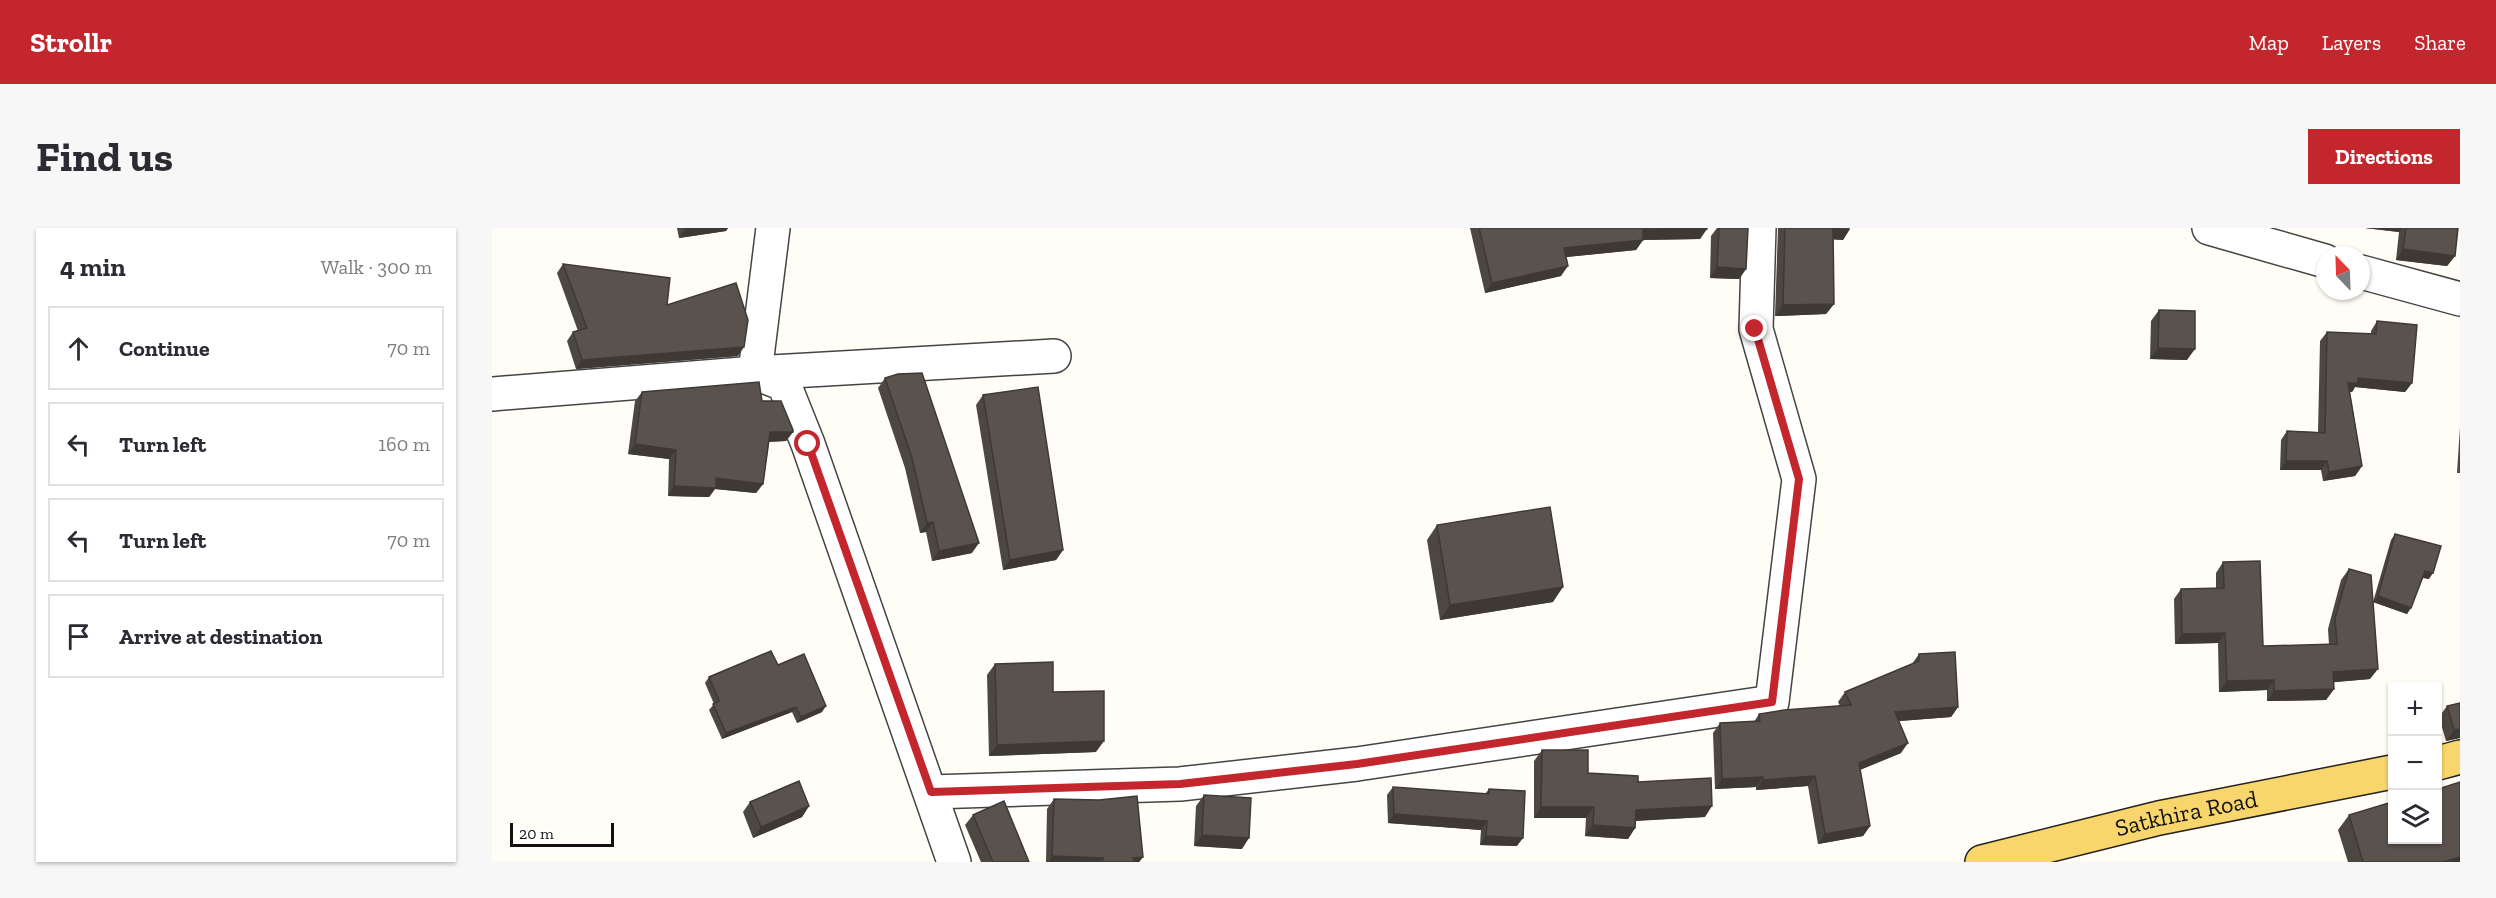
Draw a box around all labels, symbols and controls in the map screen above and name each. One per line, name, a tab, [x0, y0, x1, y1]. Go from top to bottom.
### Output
text: Strollr	[30, 26, 112, 59]
text: Map	[2249, 30, 2289, 55]
text: Layers	[2322, 30, 2381, 55]
text: Share	[2414, 30, 2466, 55]
button: Directions	[2308, 129, 2460, 184]
text: Find us	[36, 131, 173, 182]
north arrow	[2316, 246, 2370, 300]
text: 4 min	[60, 251, 126, 283]
text: Walk · 300 m	[321, 255, 432, 279]
route end	[1741, 315, 1767, 341]
icon: ahead	[62, 332, 95, 365]
text: Continue	[119, 335, 210, 362]
text: 70 m	[387, 336, 430, 360]
icon: left	[62, 428, 95, 461]
route start	[794, 430, 820, 456]
text: Turn left	[119, 431, 206, 458]
text: 160 m	[378, 432, 430, 456]
icon: left	[62, 524, 95, 557]
text: Turn left	[119, 527, 206, 554]
text: 70 m	[387, 528, 430, 552]
icon: arrive	[62, 620, 95, 653]
text: Arrive at destination	[119, 623, 322, 650]
map controls	[2388, 682, 2442, 844]
button: +	[2388, 682, 2442, 736]
button: −	[2388, 736, 2442, 790]
street label: Satkhira Road	[2112, 784, 2260, 842]
button: layers	[2388, 790, 2442, 844]
scale bar	[510, 820, 614, 848]
text: 20 m	[519, 824, 554, 843]

